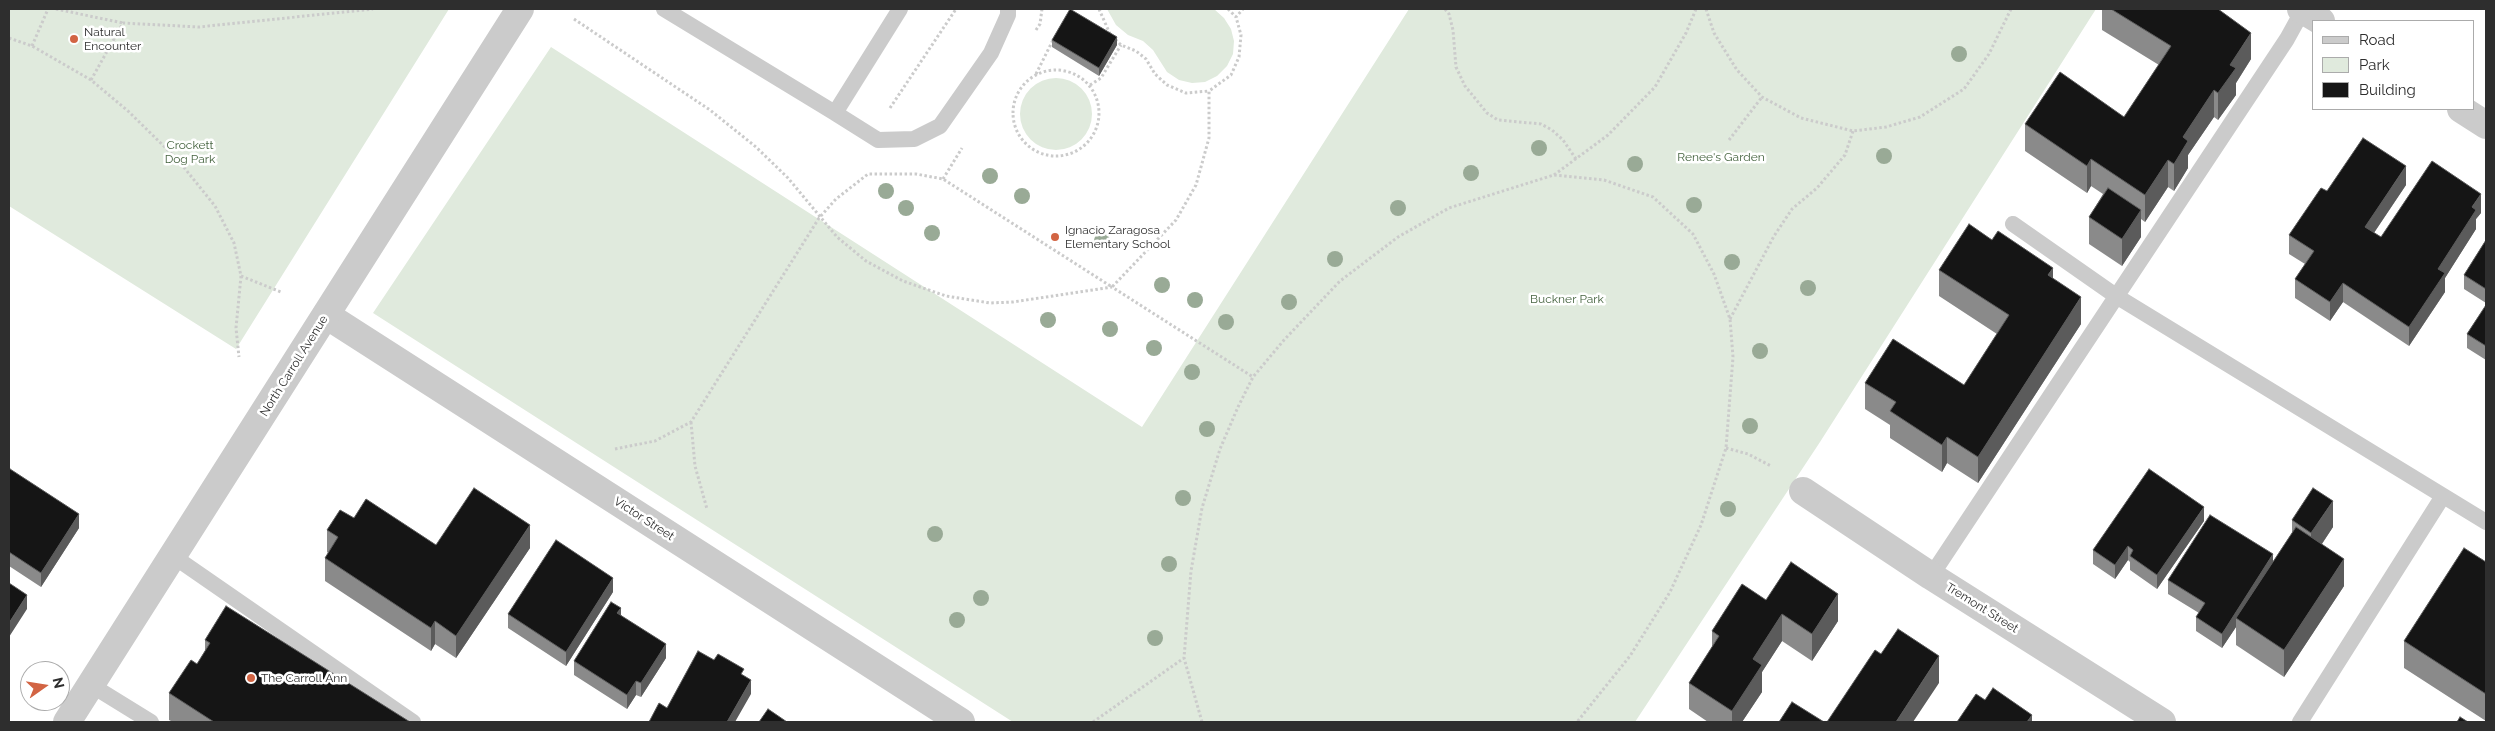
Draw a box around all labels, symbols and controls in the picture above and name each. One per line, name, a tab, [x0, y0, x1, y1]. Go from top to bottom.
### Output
legend	[2312, 20, 2475, 110]
place label: Natural Encounter	[84, 25, 141, 53]
text: Road	[2359, 31, 2395, 49]
marker: Natural Encounter	[68, 33, 80, 45]
text: Park	[2359, 56, 2390, 74]
text: Building	[2359, 81, 2416, 99]
park label: Crockett Dog Park	[165, 138, 215, 166]
park label: Renee's Garden	[1677, 150, 1765, 164]
place label: Ignacio Zaragosa Elementary School	[1065, 223, 1170, 251]
marker: Ignacio Zaragosa Elementary School	[1049, 231, 1061, 243]
park label: Buckner Park	[1530, 292, 1604, 306]
street label: North Carroll Avenue	[257, 313, 331, 419]
street label: Victor Street	[611, 494, 677, 544]
street label: Tremont Street	[1943, 580, 2021, 636]
north arrow	[20, 661, 70, 711]
place label: The Carroll Ann	[261, 671, 347, 685]
marker: The Carroll Ann	[245, 672, 257, 684]
text: N	[50, 676, 68, 690]

